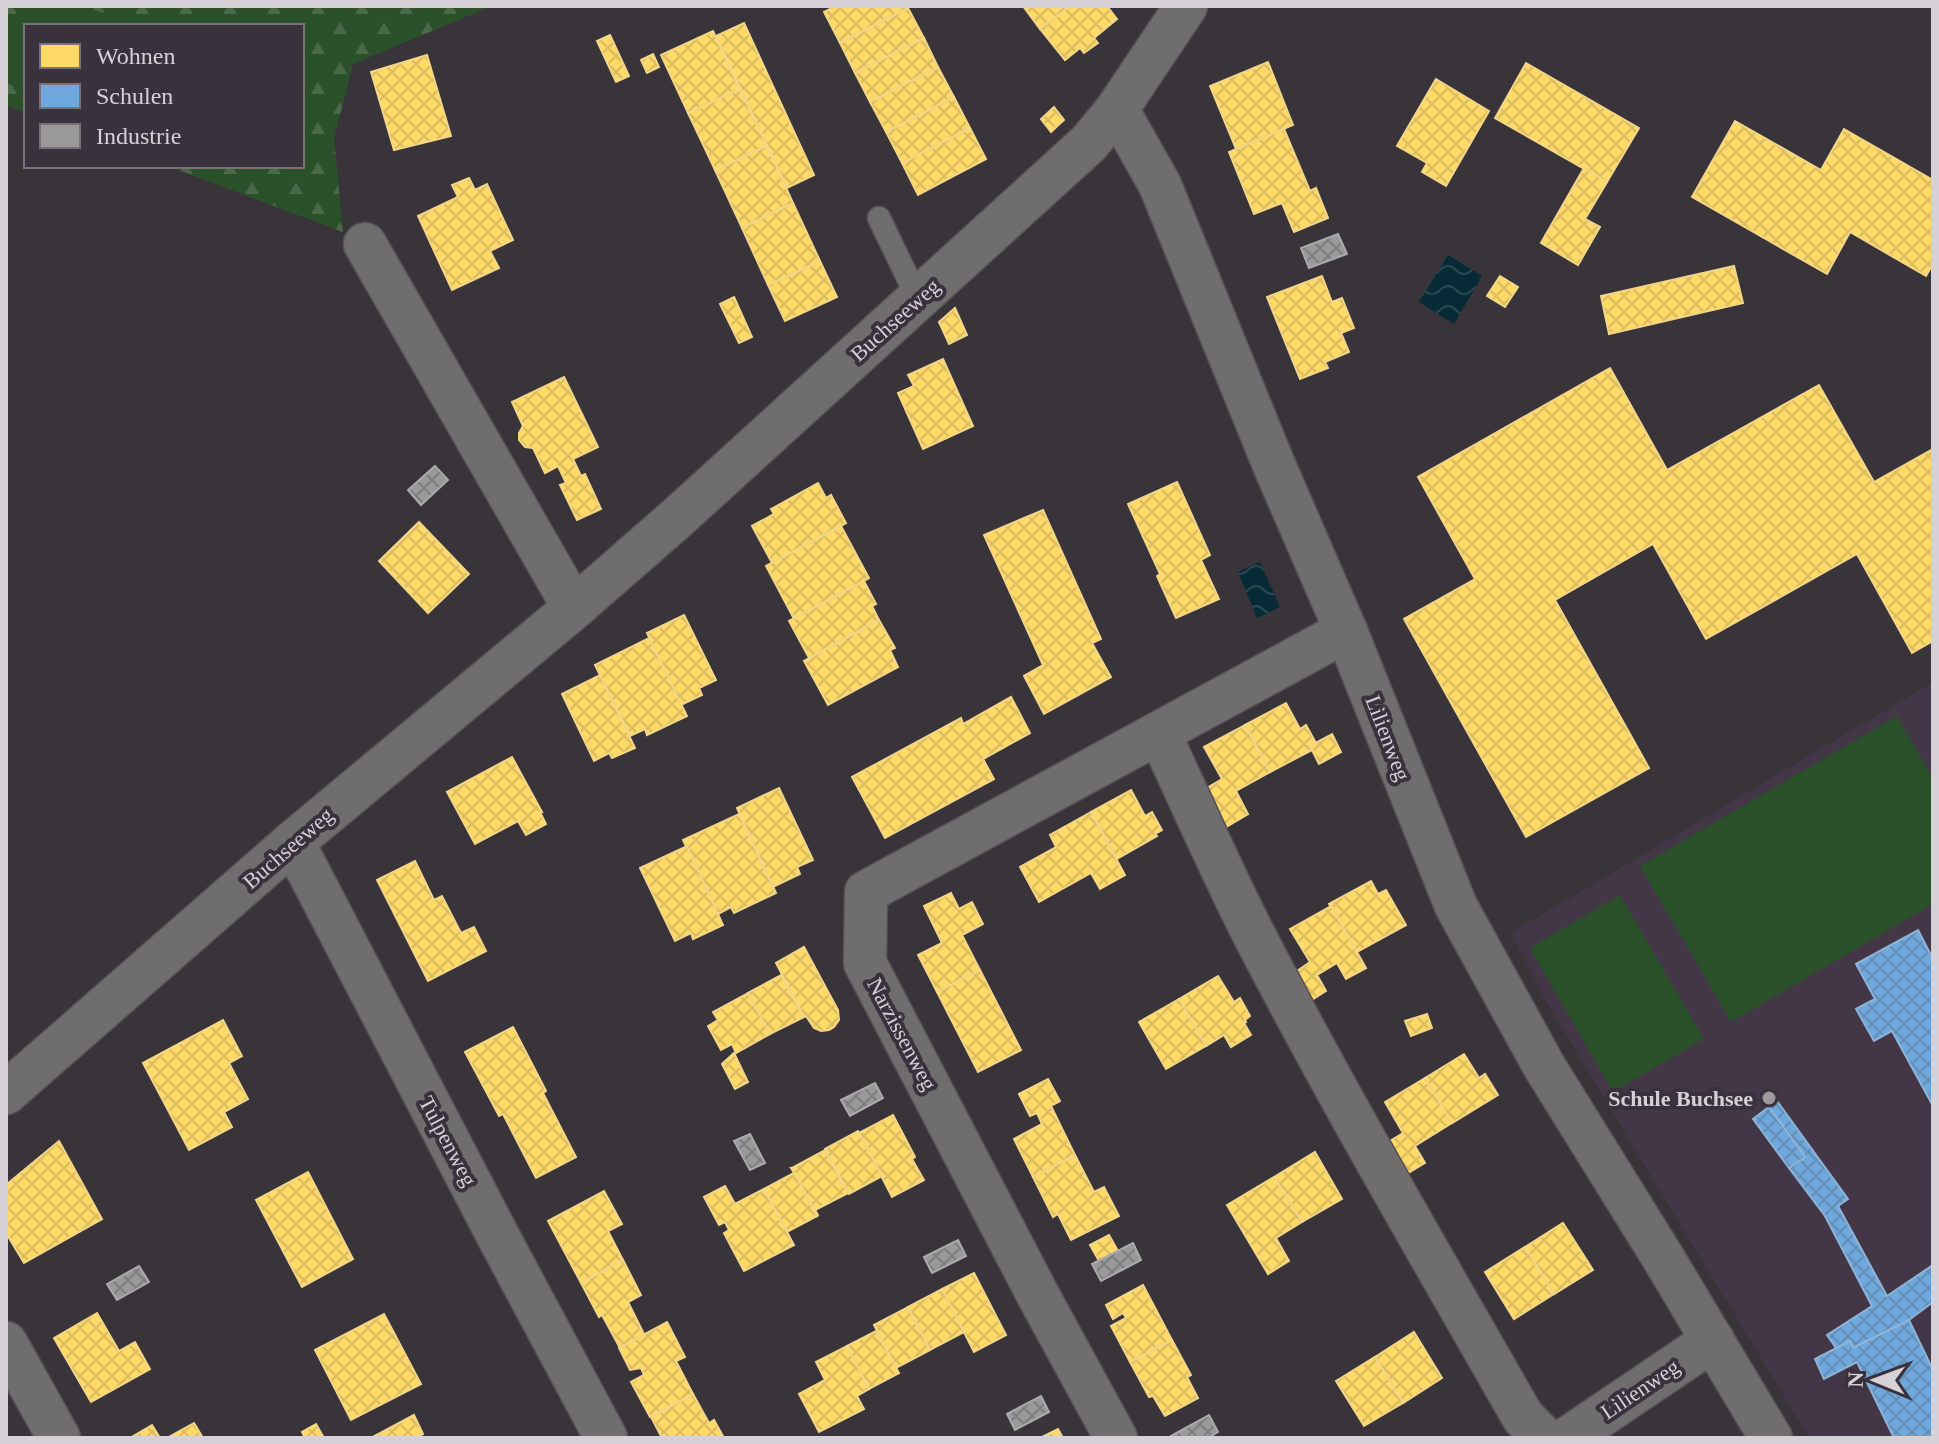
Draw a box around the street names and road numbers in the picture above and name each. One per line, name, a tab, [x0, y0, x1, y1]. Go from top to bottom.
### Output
street label: Buchseeweg	[845, 274, 945, 366]
street label: Lilienweg	[1360, 692, 1416, 784]
street label: Buchseeweg	[238, 802, 338, 894]
street label: Narzissenweg	[862, 974, 942, 1094]
street label: Tulpenweg	[414, 1092, 482, 1190]
street label: Lilienweg	[1596, 1354, 1684, 1424]

